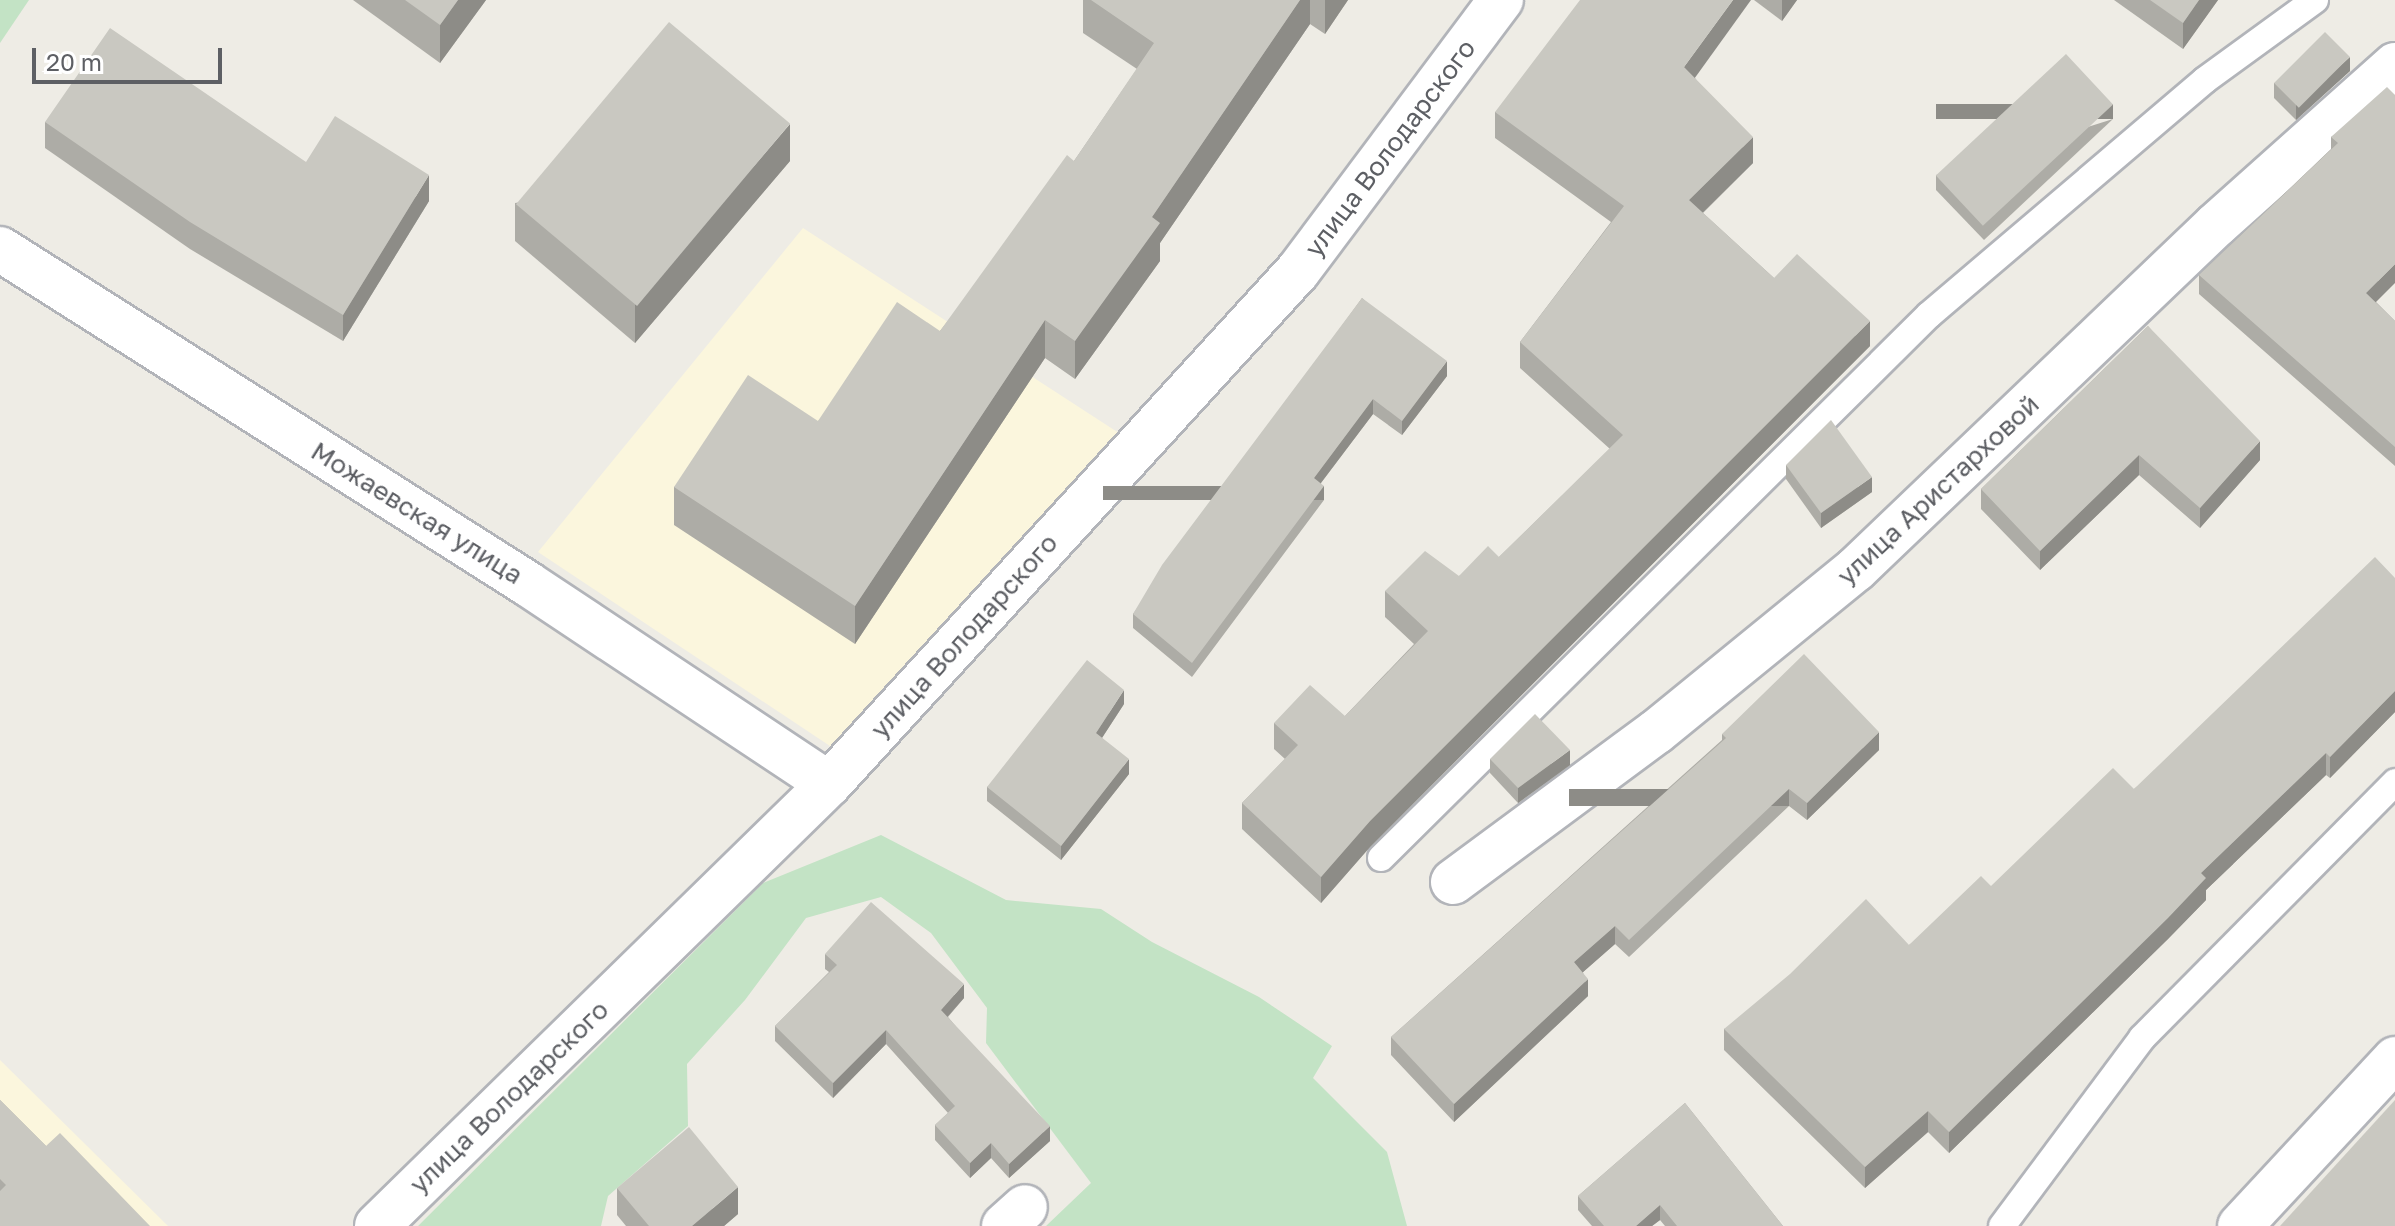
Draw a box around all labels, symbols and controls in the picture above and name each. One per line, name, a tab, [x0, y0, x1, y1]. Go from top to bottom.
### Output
scale bar	[36, 32, 226, 82]
street label: улица Володарского	[1298, 33, 1482, 263]
text: 20 m	[46, 47, 102, 76]
street label: улица Аристарховой	[1831, 389, 2045, 591]
street label: Можаевская улица	[305, 435, 529, 591]
street label: улица Володарского	[864, 527, 1064, 745]
street label: улица Володарского	[403, 994, 615, 1200]

